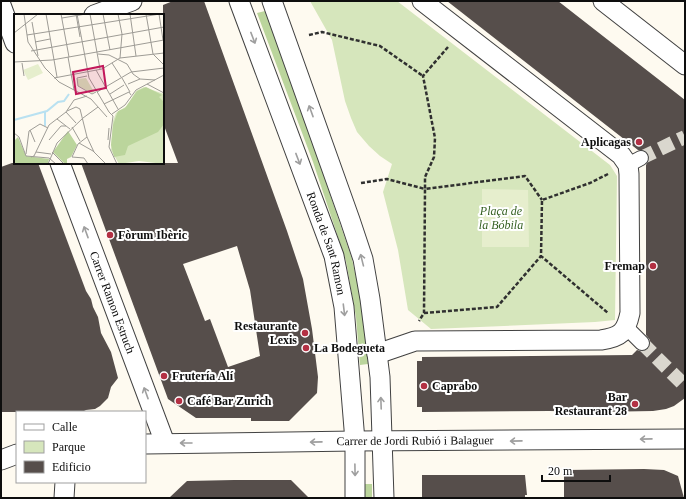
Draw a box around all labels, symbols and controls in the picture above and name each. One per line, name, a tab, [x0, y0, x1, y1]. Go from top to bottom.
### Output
inset map	[14, 14, 164, 164]
one-way arrow	[249, 31, 257, 43]
one-way arrow	[307, 104, 314, 117]
place label: Aplicagas	[581, 135, 631, 149]
marker: Aplicagas	[634, 137, 644, 147]
one-way arrow	[295, 153, 303, 165]
street label: Ronda de Sant Ramon	[304, 190, 349, 296]
park label: Plaça de la Bóbila	[479, 204, 523, 232]
one-way arrow	[81, 227, 89, 239]
place label: Fòrum Ibèric	[118, 228, 188, 242]
marker: Fòrum Ibèric	[105, 230, 115, 240]
street label: Carrer Ramon Estruch	[87, 249, 138, 356]
one-way arrow	[358, 254, 366, 267]
place label: Fremap	[605, 259, 645, 273]
marker: Fremap	[648, 261, 658, 271]
one-way arrow	[340, 303, 348, 316]
place label: Restaurante Lexis	[234, 319, 298, 347]
marker: Restaurante Lexis	[300, 328, 310, 338]
place label: La Bodegueta	[314, 341, 385, 355]
marker: La Bodegueta	[301, 343, 311, 353]
place label: Frutería Alí	[172, 369, 234, 383]
marker: Frutería Alí	[159, 371, 169, 381]
place label: Caprabo	[432, 379, 477, 393]
marker: Caprabo	[419, 381, 429, 391]
one-way arrow	[141, 388, 149, 400]
place label: Bar Restaurant 28	[555, 390, 628, 418]
place label: Café Bar Zurich	[187, 394, 272, 408]
marker: Café Bar Zurich	[174, 396, 184, 406]
one-way arrow	[377, 397, 385, 410]
marker: Bar Restaurant 28	[630, 399, 640, 409]
legend	[16, 411, 146, 483]
text: Calle	[52, 420, 77, 434]
street label: Carrer de Jordi Rubió i Balaguer	[336, 433, 494, 448]
one-way arrow	[640, 435, 653, 443]
one-way arrow	[510, 437, 523, 445]
one-way arrow	[310, 438, 323, 446]
one-way arrow	[180, 439, 193, 447]
text: Parque	[52, 440, 85, 454]
scale bar	[542, 457, 610, 483]
text: Edificio	[52, 460, 91, 474]
one-way arrow	[351, 463, 359, 476]
text: 20 m	[548, 464, 573, 478]

